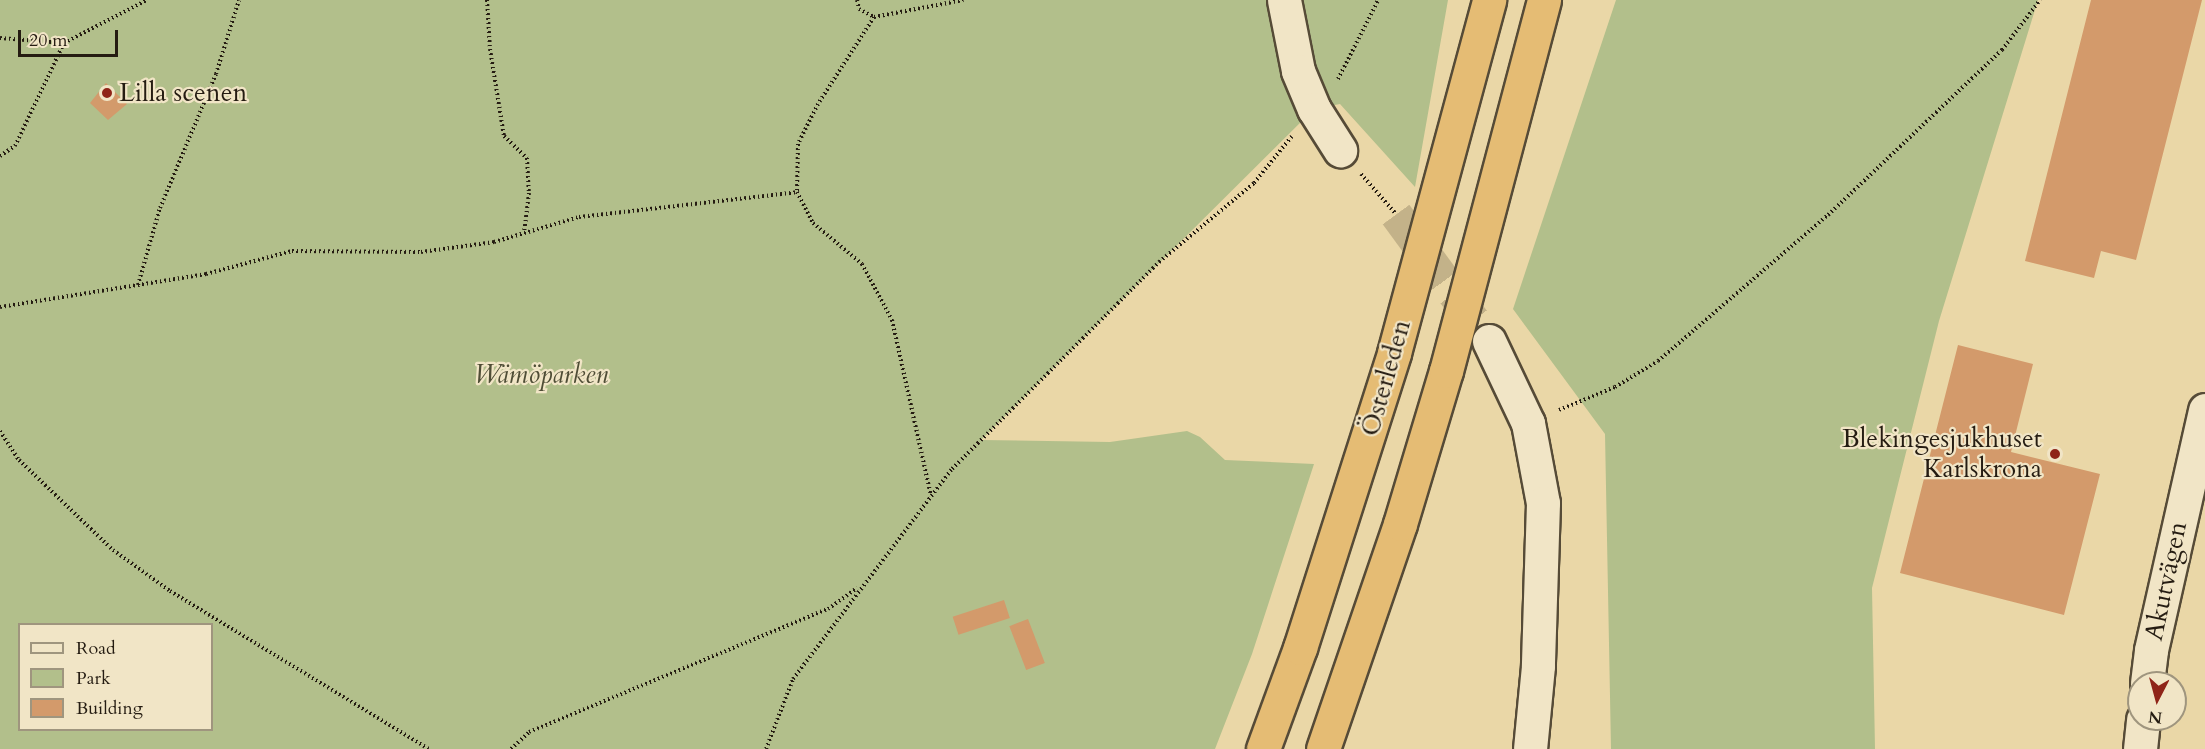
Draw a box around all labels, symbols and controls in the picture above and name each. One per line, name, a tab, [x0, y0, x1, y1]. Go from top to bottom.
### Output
scale bar	[21, 18, 122, 56]
text: 20 m	[29, 28, 68, 53]
place label: Lilla scenen	[119, 77, 247, 109]
marker: Lilla scenen	[100, 86, 114, 100]
street label: Österleden	[1355, 316, 1417, 440]
park label: Wämöparken	[474, 359, 608, 391]
place label: Blekingesjukhuset Karlskrona	[1842, 423, 2042, 484]
marker: Blekingesjukhuset Karlskrona	[2046, 445, 2064, 463]
street label: Akutvägen	[2138, 519, 2194, 643]
legend	[18, 623, 213, 731]
text: Road	[76, 636, 116, 661]
text: Park	[76, 666, 111, 691]
north arrow	[2127, 671, 2187, 731]
text: Building	[76, 696, 143, 721]
text: N	[2147, 705, 2163, 729]

